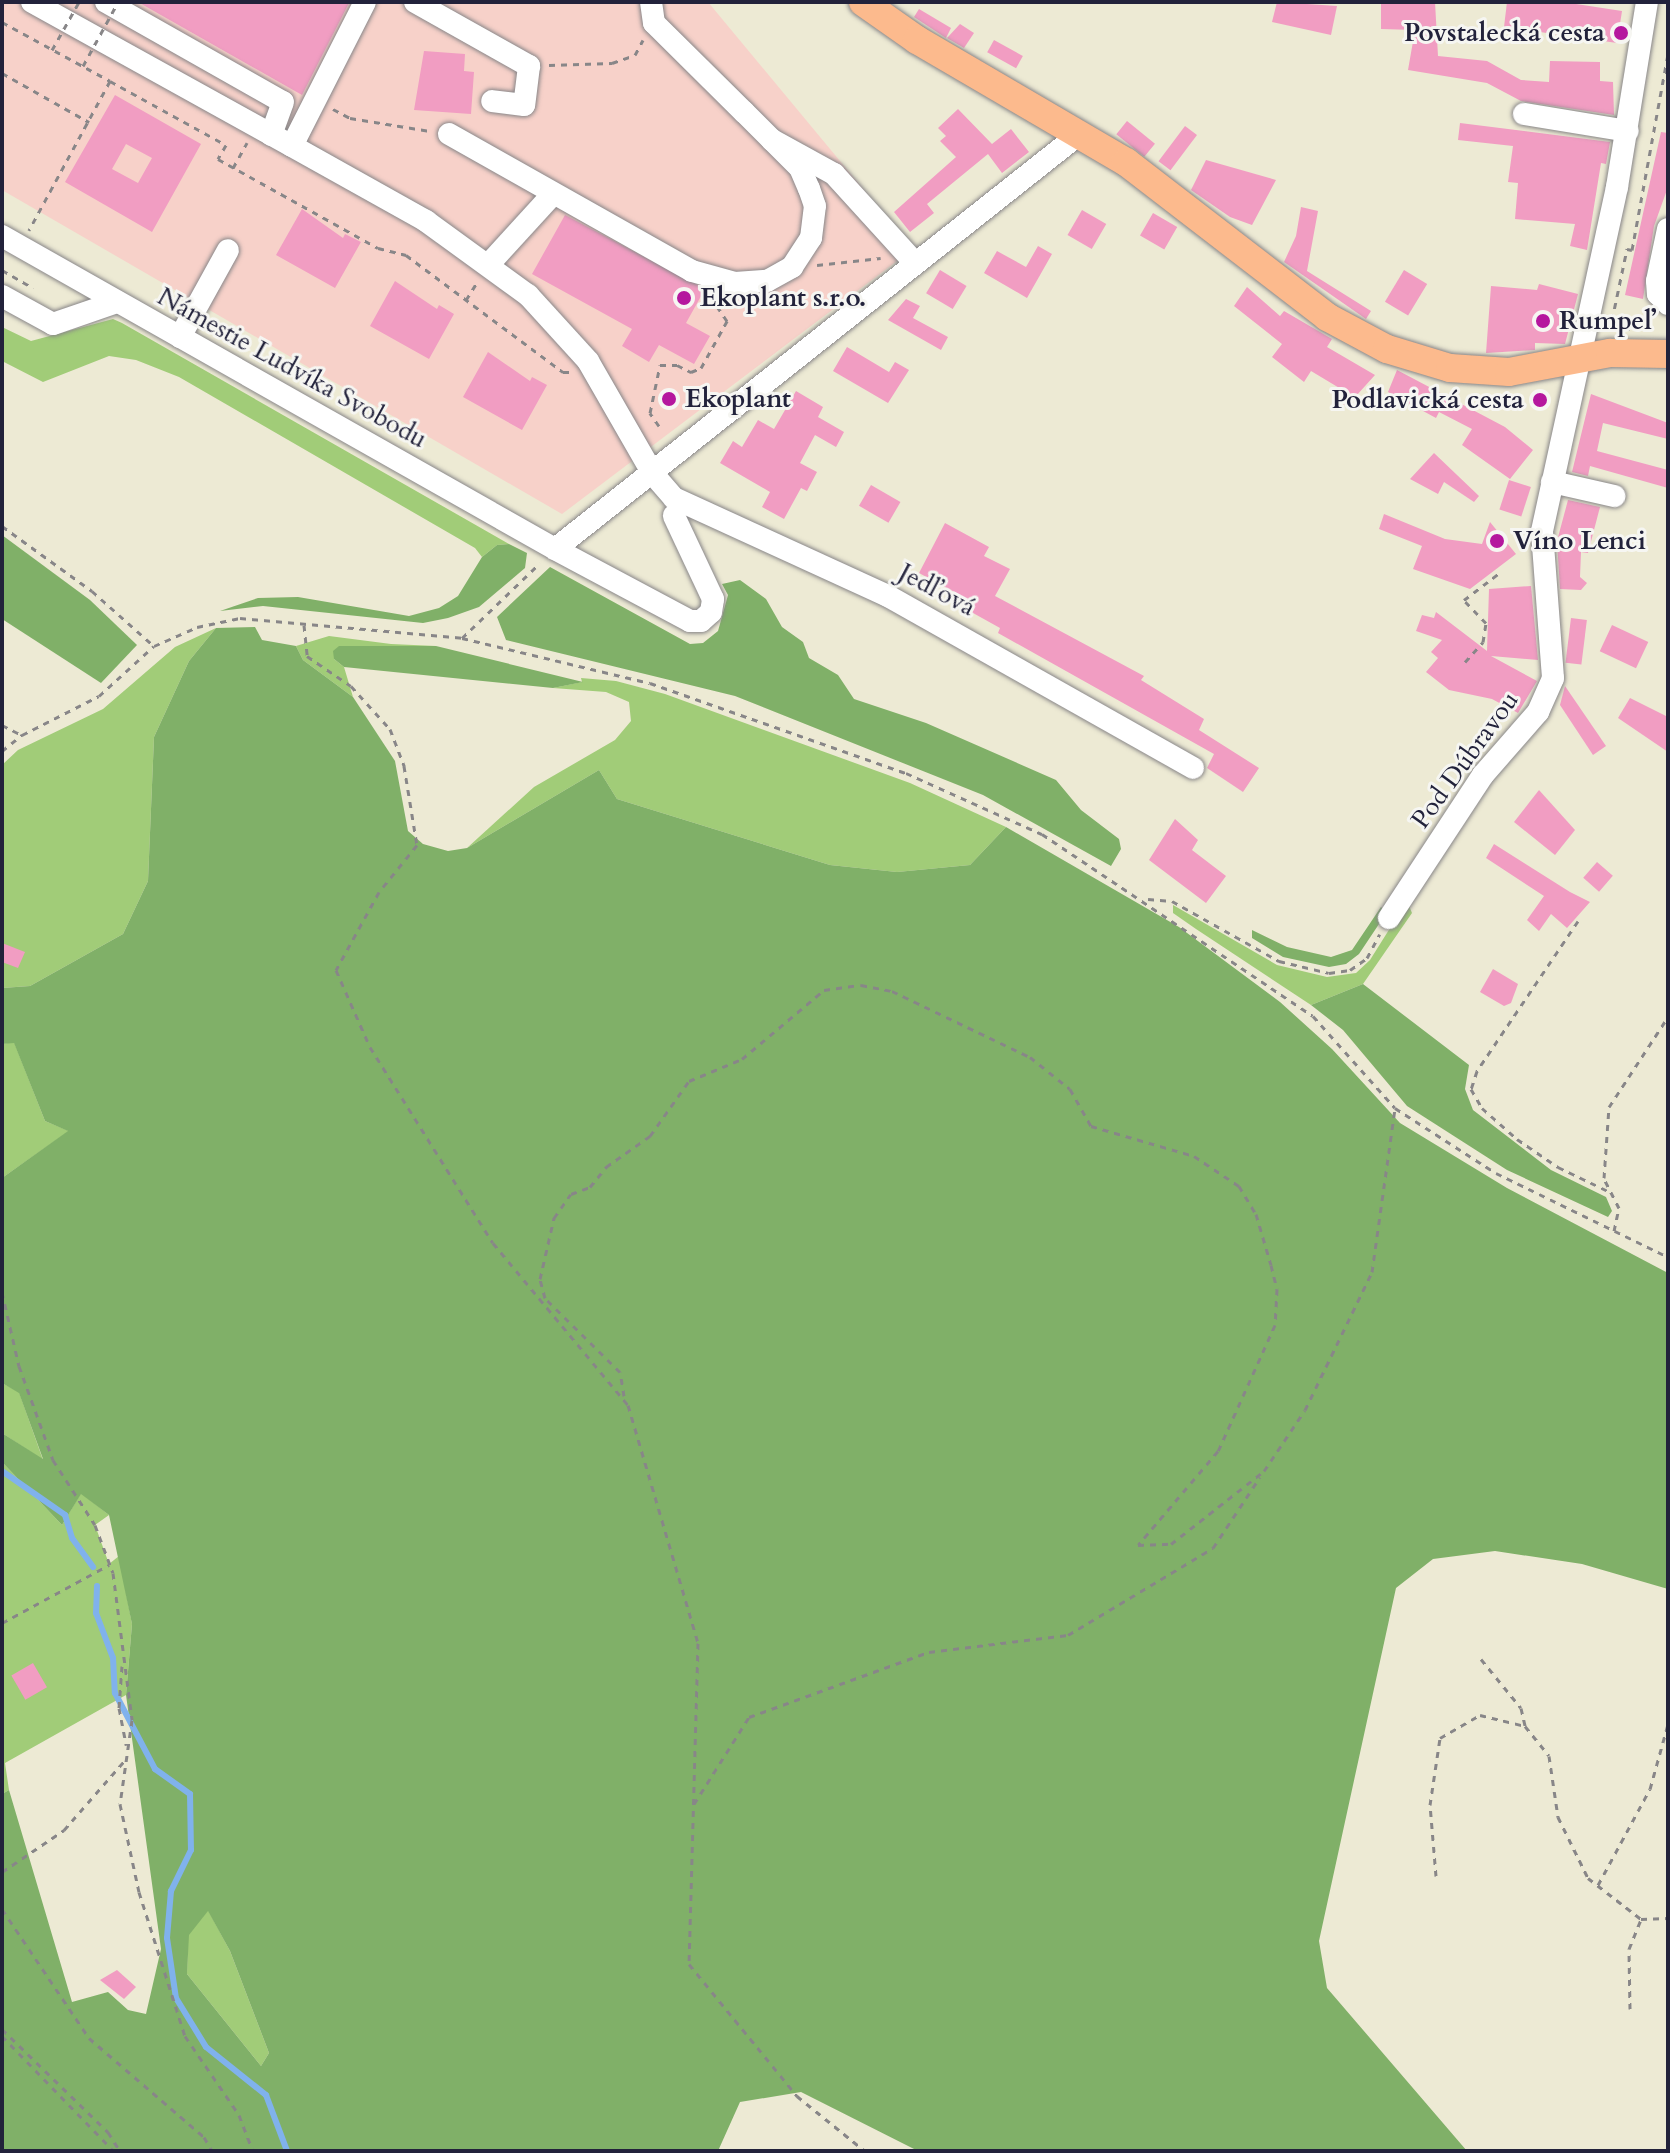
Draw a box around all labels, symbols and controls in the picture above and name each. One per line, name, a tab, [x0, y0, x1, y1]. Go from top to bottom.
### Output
place label: Povstalecká cesta	[1404, 17, 1605, 49]
marker: Povstalecká cesta	[1612, 24, 1630, 42]
street label: Námestie Ludvíka Svobodu	[152, 281, 432, 455]
place label: Ekoplant s.r.o.	[700, 282, 866, 314]
marker: Ekoplant s.r.o.	[675, 289, 693, 307]
place label: Rumpeľ	[1559, 305, 1656, 337]
marker: Rumpeľ	[1534, 312, 1552, 330]
place label: Ekoplant	[685, 383, 791, 415]
place label: Podlavická cesta	[1331, 384, 1524, 416]
marker: Ekoplant	[660, 390, 678, 408]
marker: Podlavická cesta	[1531, 391, 1549, 409]
place label: Víno Lenci	[1513, 525, 1646, 557]
marker: Víno Lenci	[1488, 532, 1506, 550]
street label: Jedľová	[893, 557, 981, 623]
street label: Pod Dúbravou	[1405, 685, 1525, 835]

